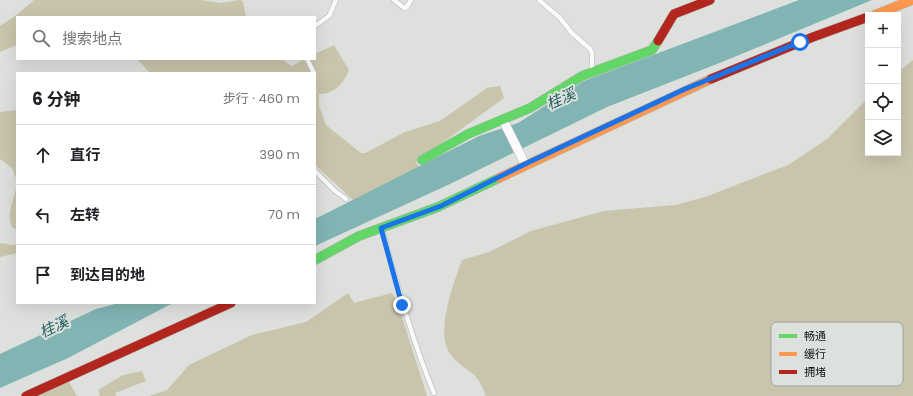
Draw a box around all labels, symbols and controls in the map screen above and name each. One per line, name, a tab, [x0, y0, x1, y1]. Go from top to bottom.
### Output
map controls	[865, 12, 901, 156]
button: +	[865, 12, 901, 48]
search box	[16, 16, 316, 60]
icon: search	[30, 27, 52, 49]
text: 搜索地点	[62, 28, 122, 49]
route start	[791, 33, 809, 51]
button: −	[865, 48, 901, 84]
water label: 桂溪	[543, 82, 581, 114]
button: locate	[865, 84, 901, 120]
text: 6 分钟	[32, 87, 80, 111]
text: 步行 · 460 m	[223, 89, 300, 108]
button: layers	[865, 120, 901, 156]
icon: ahead	[32, 144, 54, 166]
text: 直行	[70, 144, 100, 165]
text: 390 m	[259, 145, 300, 164]
icon: left	[32, 204, 54, 226]
text: 左转	[70, 204, 100, 225]
text: 70 m	[268, 205, 300, 224]
icon: arrive	[32, 264, 54, 286]
text: 到达目的地	[70, 264, 145, 285]
route end	[393, 296, 411, 314]
water label: 桂溪	[36, 310, 74, 343]
legend	[771, 322, 903, 386]
text: 畅通	[804, 328, 826, 344]
text: 缓行	[804, 346, 826, 362]
text: 拥堵	[804, 364, 826, 380]

